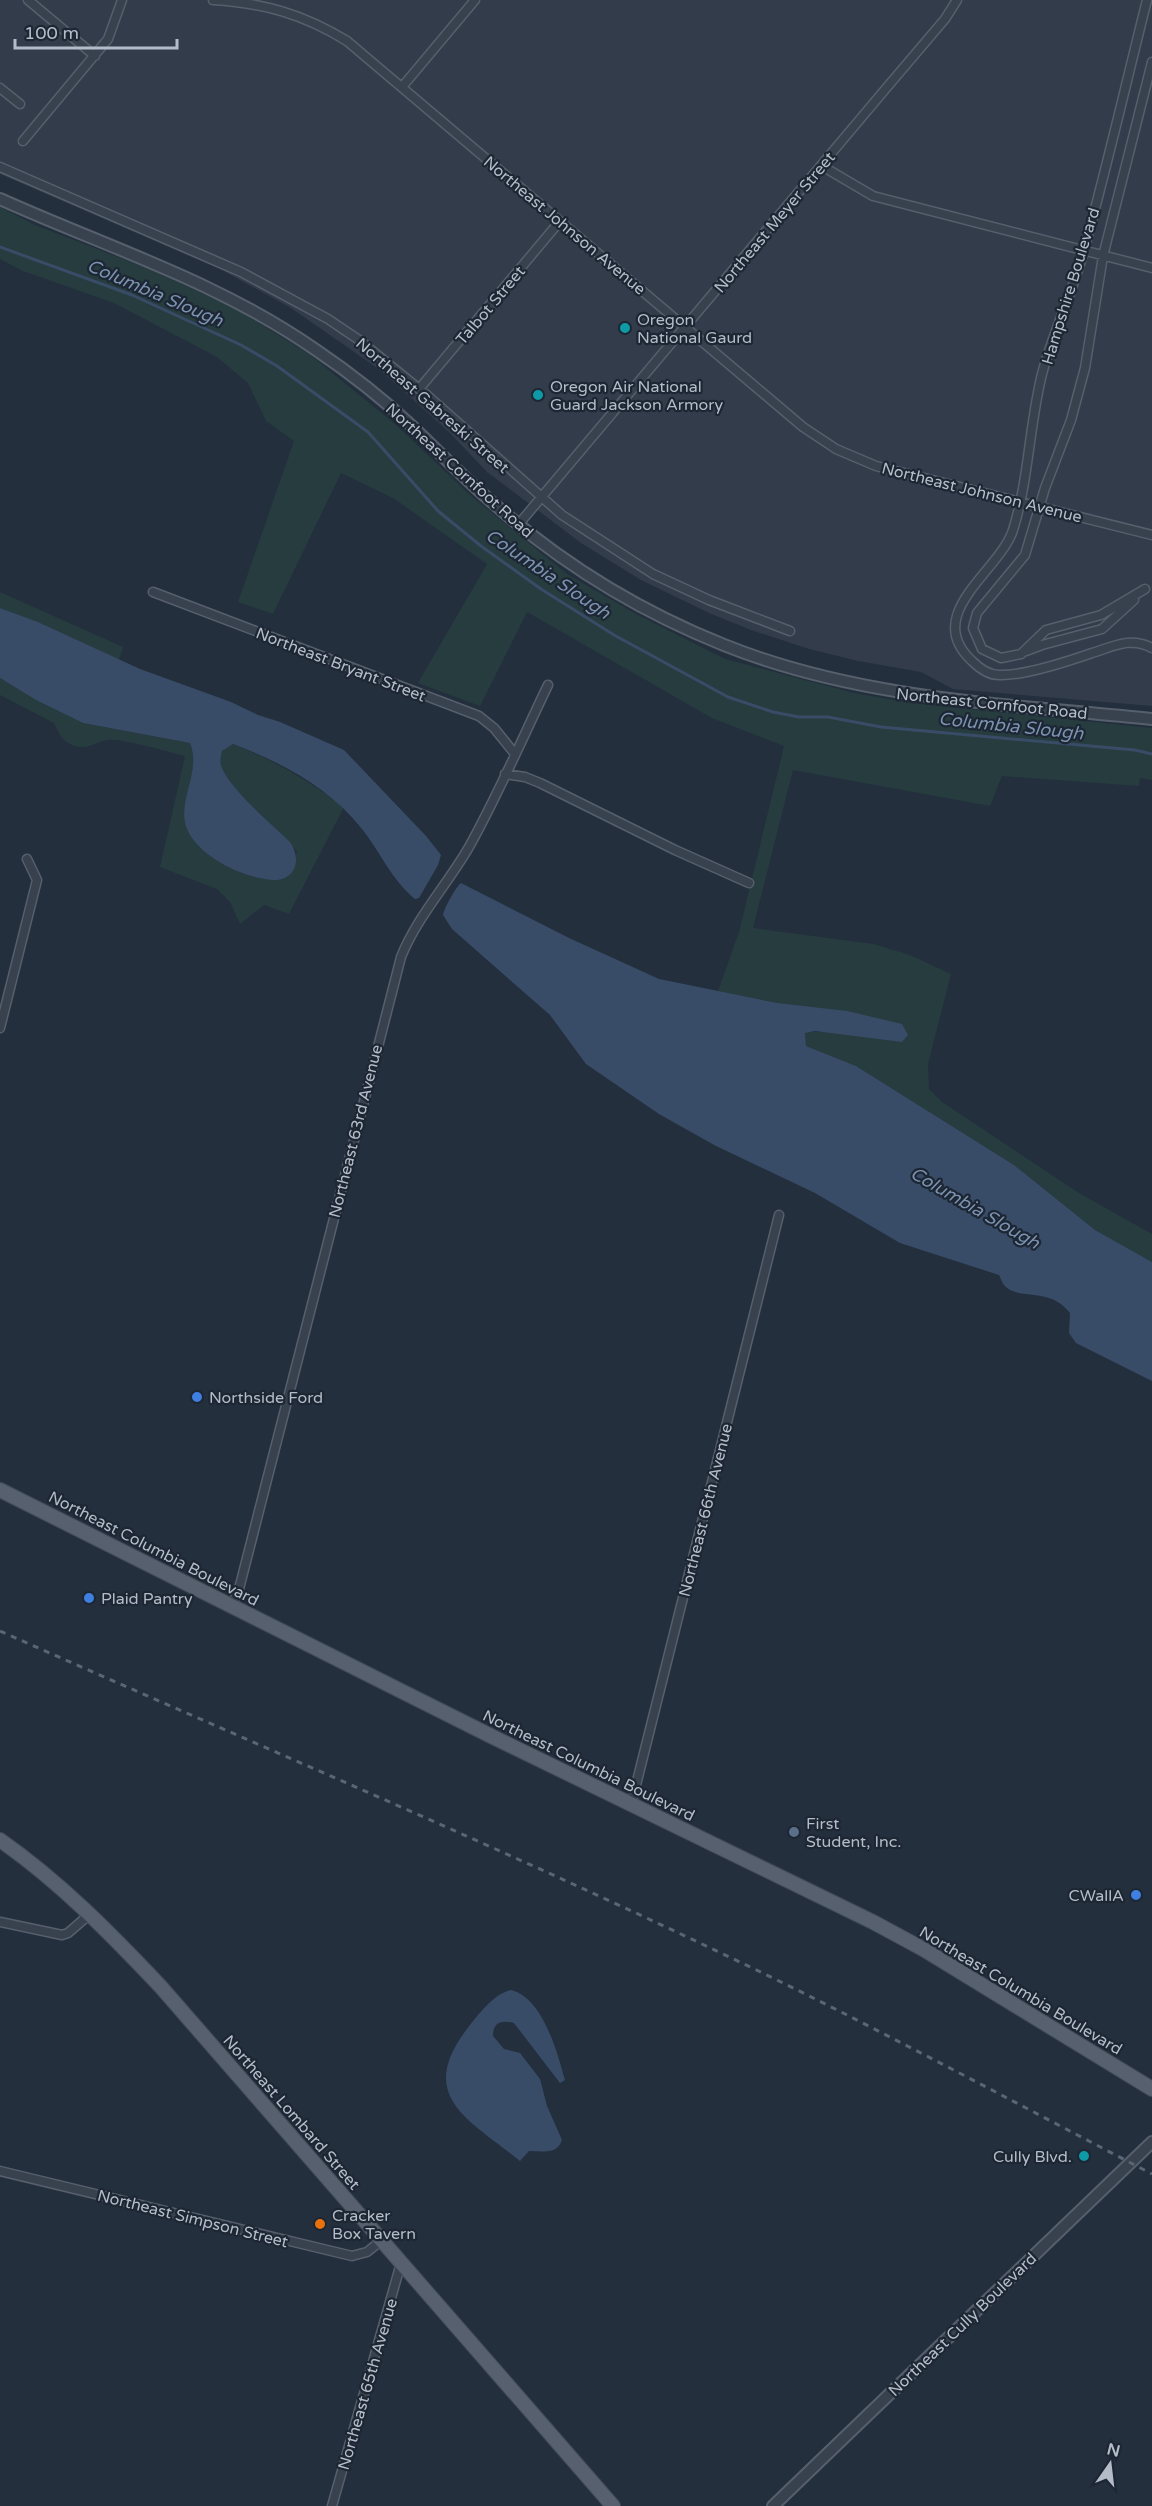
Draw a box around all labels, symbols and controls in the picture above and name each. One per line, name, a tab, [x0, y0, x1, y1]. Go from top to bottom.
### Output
scale bar	[15, 12, 177, 50]
text: 100 m	[24, 22, 79, 44]
street label: Northeast Meyer Street	[710, 148, 840, 297]
street label: Northeast Johnson Avenue	[479, 152, 650, 299]
street label: Hampshire Boulevard	[1038, 205, 1104, 367]
water label: Columbia Slough	[84, 254, 227, 332]
street label: Talbot Street	[452, 262, 530, 349]
place label: Oregon National Gaurd	[637, 310, 752, 348]
marker: Oregon National Gaurd	[618, 321, 632, 335]
street label: Northeast Gabreski Street	[352, 334, 513, 478]
place label: Oregon Air National Guard Jackson Armory	[550, 377, 723, 415]
marker: Oregon Air National Guard Jackson Armory	[531, 388, 545, 402]
street label: Northeast Cornfoot Road	[381, 399, 537, 542]
street label: Northeast Johnson Avenue	[880, 458, 1084, 528]
water label: Columbia Slough	[482, 524, 615, 624]
street label: Northeast Bryant Street	[253, 623, 428, 707]
street label: Northeast Cornfoot Road	[895, 684, 1088, 724]
water label: Columbia Slough	[938, 707, 1085, 745]
street label: Northeast 63rd Avenue	[325, 1043, 387, 1220]
water label: Columbia Slough	[907, 1162, 1044, 1254]
place label: Northside Ford	[209, 1388, 323, 1408]
marker: Northside Ford	[190, 1390, 204, 1404]
street label: Northeast 66th Avenue	[675, 1422, 737, 1599]
street label: Northeast Columbia Boulevard	[45, 1487, 262, 1611]
place label: Plaid Pantry	[101, 1589, 193, 1609]
marker: Plaid Pantry	[82, 1591, 96, 1605]
street label: Northeast Columbia Boulevard	[479, 1706, 698, 1826]
place label: First Student, Inc.	[806, 1814, 901, 1852]
marker: First Student, Inc.	[787, 1825, 801, 1839]
place label: CWallA	[1069, 1886, 1124, 1906]
marker: CWallA	[1129, 1888, 1143, 1902]
street label: Northeast Columbia Boulevard	[915, 1922, 1126, 2060]
street label: Northeast Lombard Street	[218, 2031, 364, 2194]
place label: Cully Blvd.	[993, 2147, 1072, 2167]
marker: Cully Blvd.	[1077, 2149, 1091, 2163]
street label: Northeast Simpson Street	[95, 2186, 290, 2252]
place label: Cracker Box Tavern	[332, 2206, 416, 2244]
marker: Cracker Box Tavern	[313, 2217, 327, 2231]
street label: Northeast Cully Boulevard	[884, 2249, 1041, 2401]
street label: Northeast 65th Avenue	[334, 2296, 402, 2472]
north arrow	[1080, 2434, 1140, 2494]
text: N	[1105, 2439, 1122, 2462]

